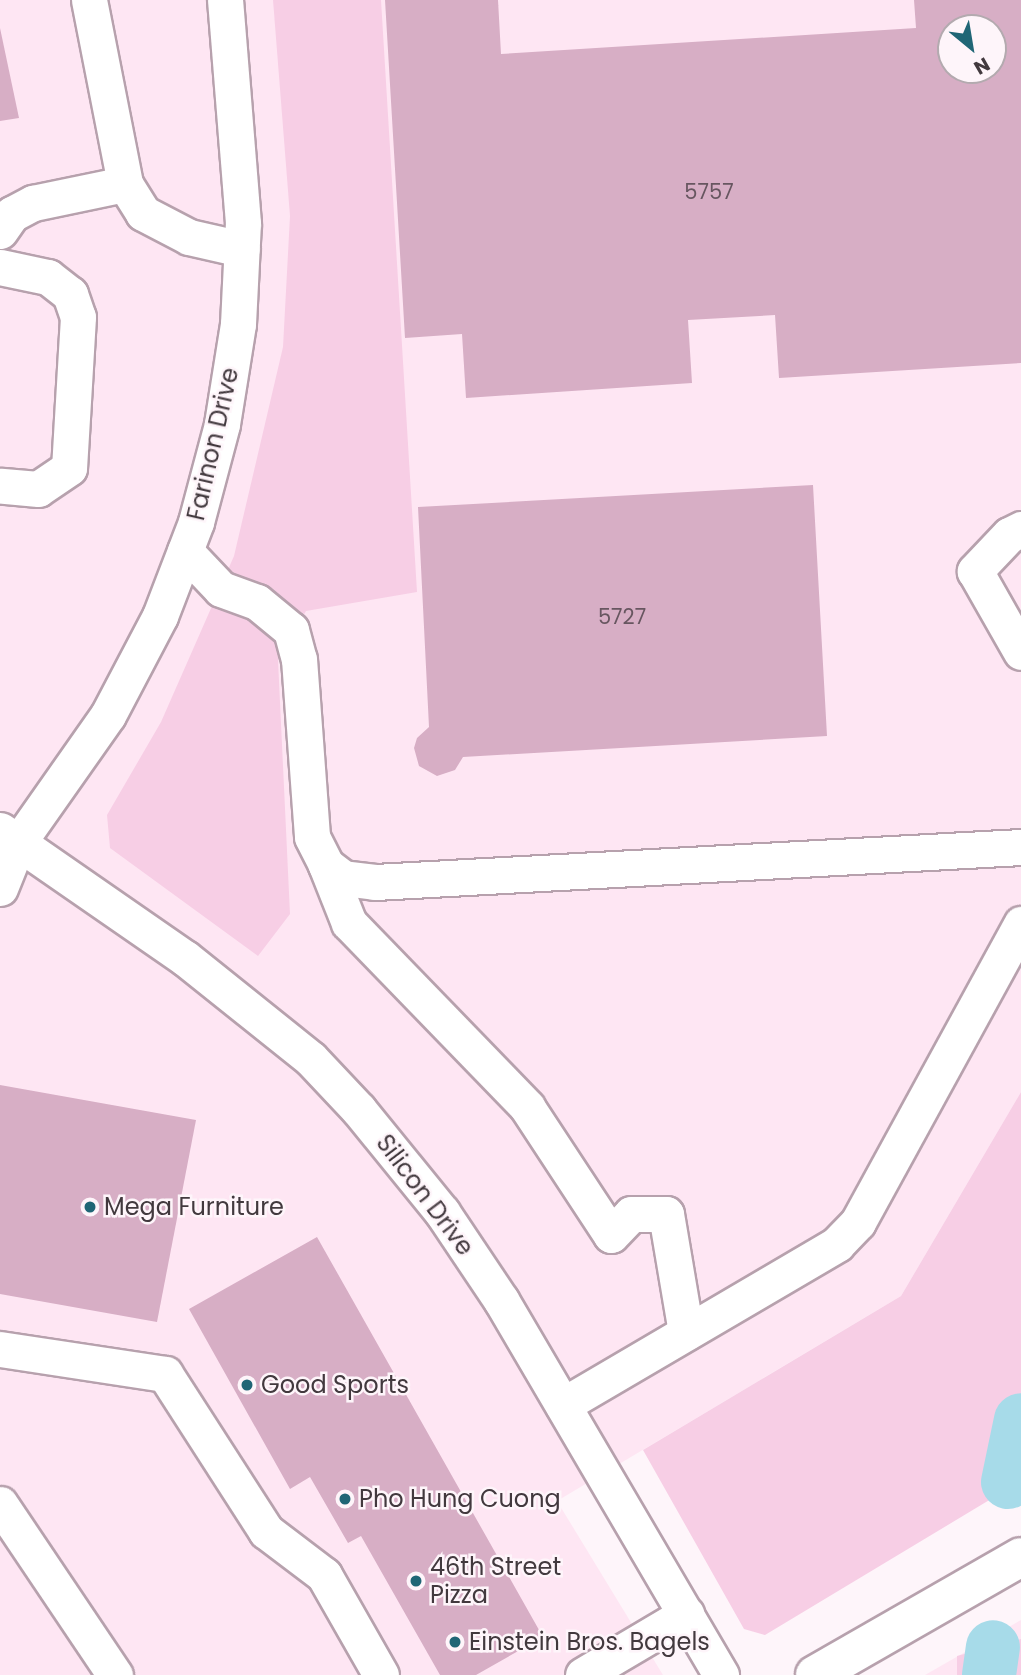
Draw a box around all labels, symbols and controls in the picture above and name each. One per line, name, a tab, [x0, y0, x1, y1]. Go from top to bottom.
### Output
north arrow	[937, 14, 1007, 84]
text: N	[969, 51, 995, 81]
house number: 5757	[684, 179, 734, 205]
street label: Farinon Drive	[181, 365, 245, 523]
house number: 5727	[598, 604, 646, 630]
street label: Silicon Drive	[370, 1129, 480, 1261]
place label: Mega Furniture	[104, 1193, 284, 1221]
marker: Mega Furniture	[82, 1199, 98, 1215]
place label: Good Sports	[261, 1371, 409, 1399]
marker: Good Sports	[239, 1377, 255, 1393]
place label: Pho Hung Cuong	[359, 1485, 561, 1513]
marker: Pho Hung Cuong	[337, 1491, 353, 1507]
place label: 46th Street Pizza	[430, 1553, 561, 1609]
marker: 46th Street Pizza	[408, 1573, 424, 1589]
place label: Einstein Bros. Bagels	[469, 1628, 710, 1656]
marker: Einstein Bros. Bagels	[447, 1634, 463, 1650]

